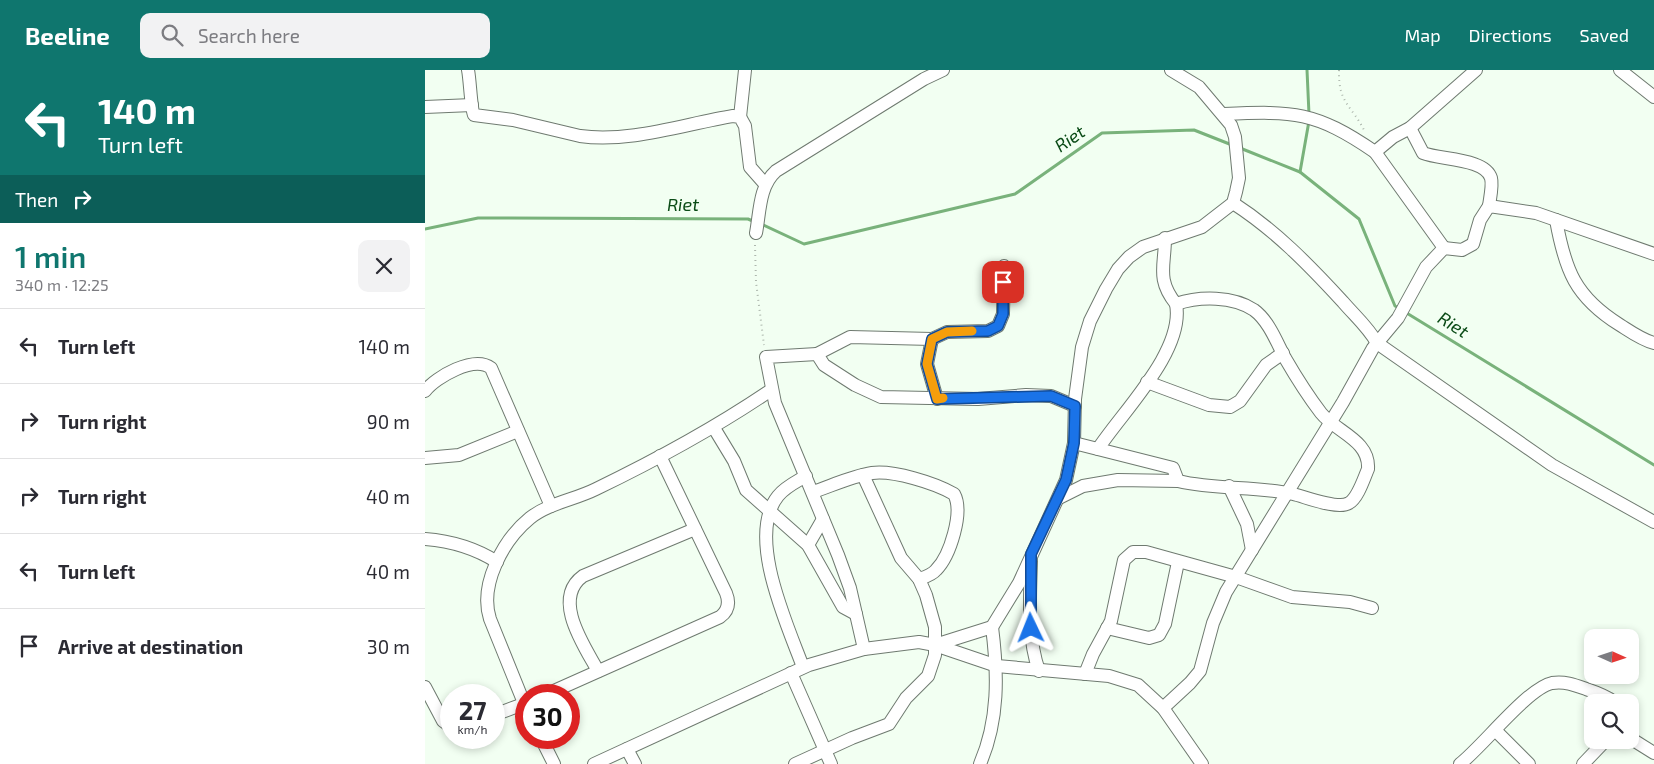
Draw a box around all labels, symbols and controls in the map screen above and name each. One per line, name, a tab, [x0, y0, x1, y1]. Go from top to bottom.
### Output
search box	[140, 13, 490, 58]
text: Beeline	[25, 21, 110, 50]
icon: search	[158, 21, 186, 49]
text: Search here	[198, 24, 300, 47]
text: Map	[1404, 24, 1441, 46]
text: Directions	[1469, 24, 1552, 46]
text: Saved	[1580, 24, 1629, 46]
text: 140 m	[98, 89, 196, 131]
icon: left	[15, 90, 80, 155]
water label: Riet	[1050, 120, 1089, 156]
text: Turn left	[98, 131, 183, 157]
icon: right	[68, 185, 96, 213]
text: Then	[15, 188, 58, 211]
water label: Riet	[667, 193, 699, 215]
text: 1 min	[15, 238, 86, 274]
button: close	[358, 240, 410, 292]
pin	[982, 261, 1024, 303]
icon: arrive	[989, 268, 1017, 296]
text: 340 m · 12:25	[15, 275, 109, 294]
water label: Riet	[1434, 306, 1473, 342]
icon: left	[15, 332, 43, 360]
text: Turn left	[58, 335, 135, 358]
text: 140 m	[358, 335, 410, 358]
icon: right	[15, 407, 43, 435]
text: Turn right	[58, 410, 146, 433]
text: 90 m	[367, 410, 410, 433]
icon: right	[15, 482, 43, 510]
text: Turn right	[58, 485, 146, 508]
text: 40 m	[366, 485, 410, 508]
icon: left	[15, 557, 43, 585]
text: Turn left	[58, 560, 135, 583]
text: 40 m	[366, 560, 410, 583]
position arrow	[1004, 601, 1056, 653]
north arrow	[1584, 629, 1639, 684]
map controls	[1584, 629, 1639, 749]
icon: arrive	[15, 632, 43, 660]
text: Arrive at destination	[58, 635, 243, 658]
text: 30 m	[367, 635, 410, 658]
speed limit sign: 30	[515, 684, 580, 749]
button: search	[1584, 694, 1639, 749]
text: 27	[459, 695, 486, 725]
text: km/h	[458, 722, 487, 736]

